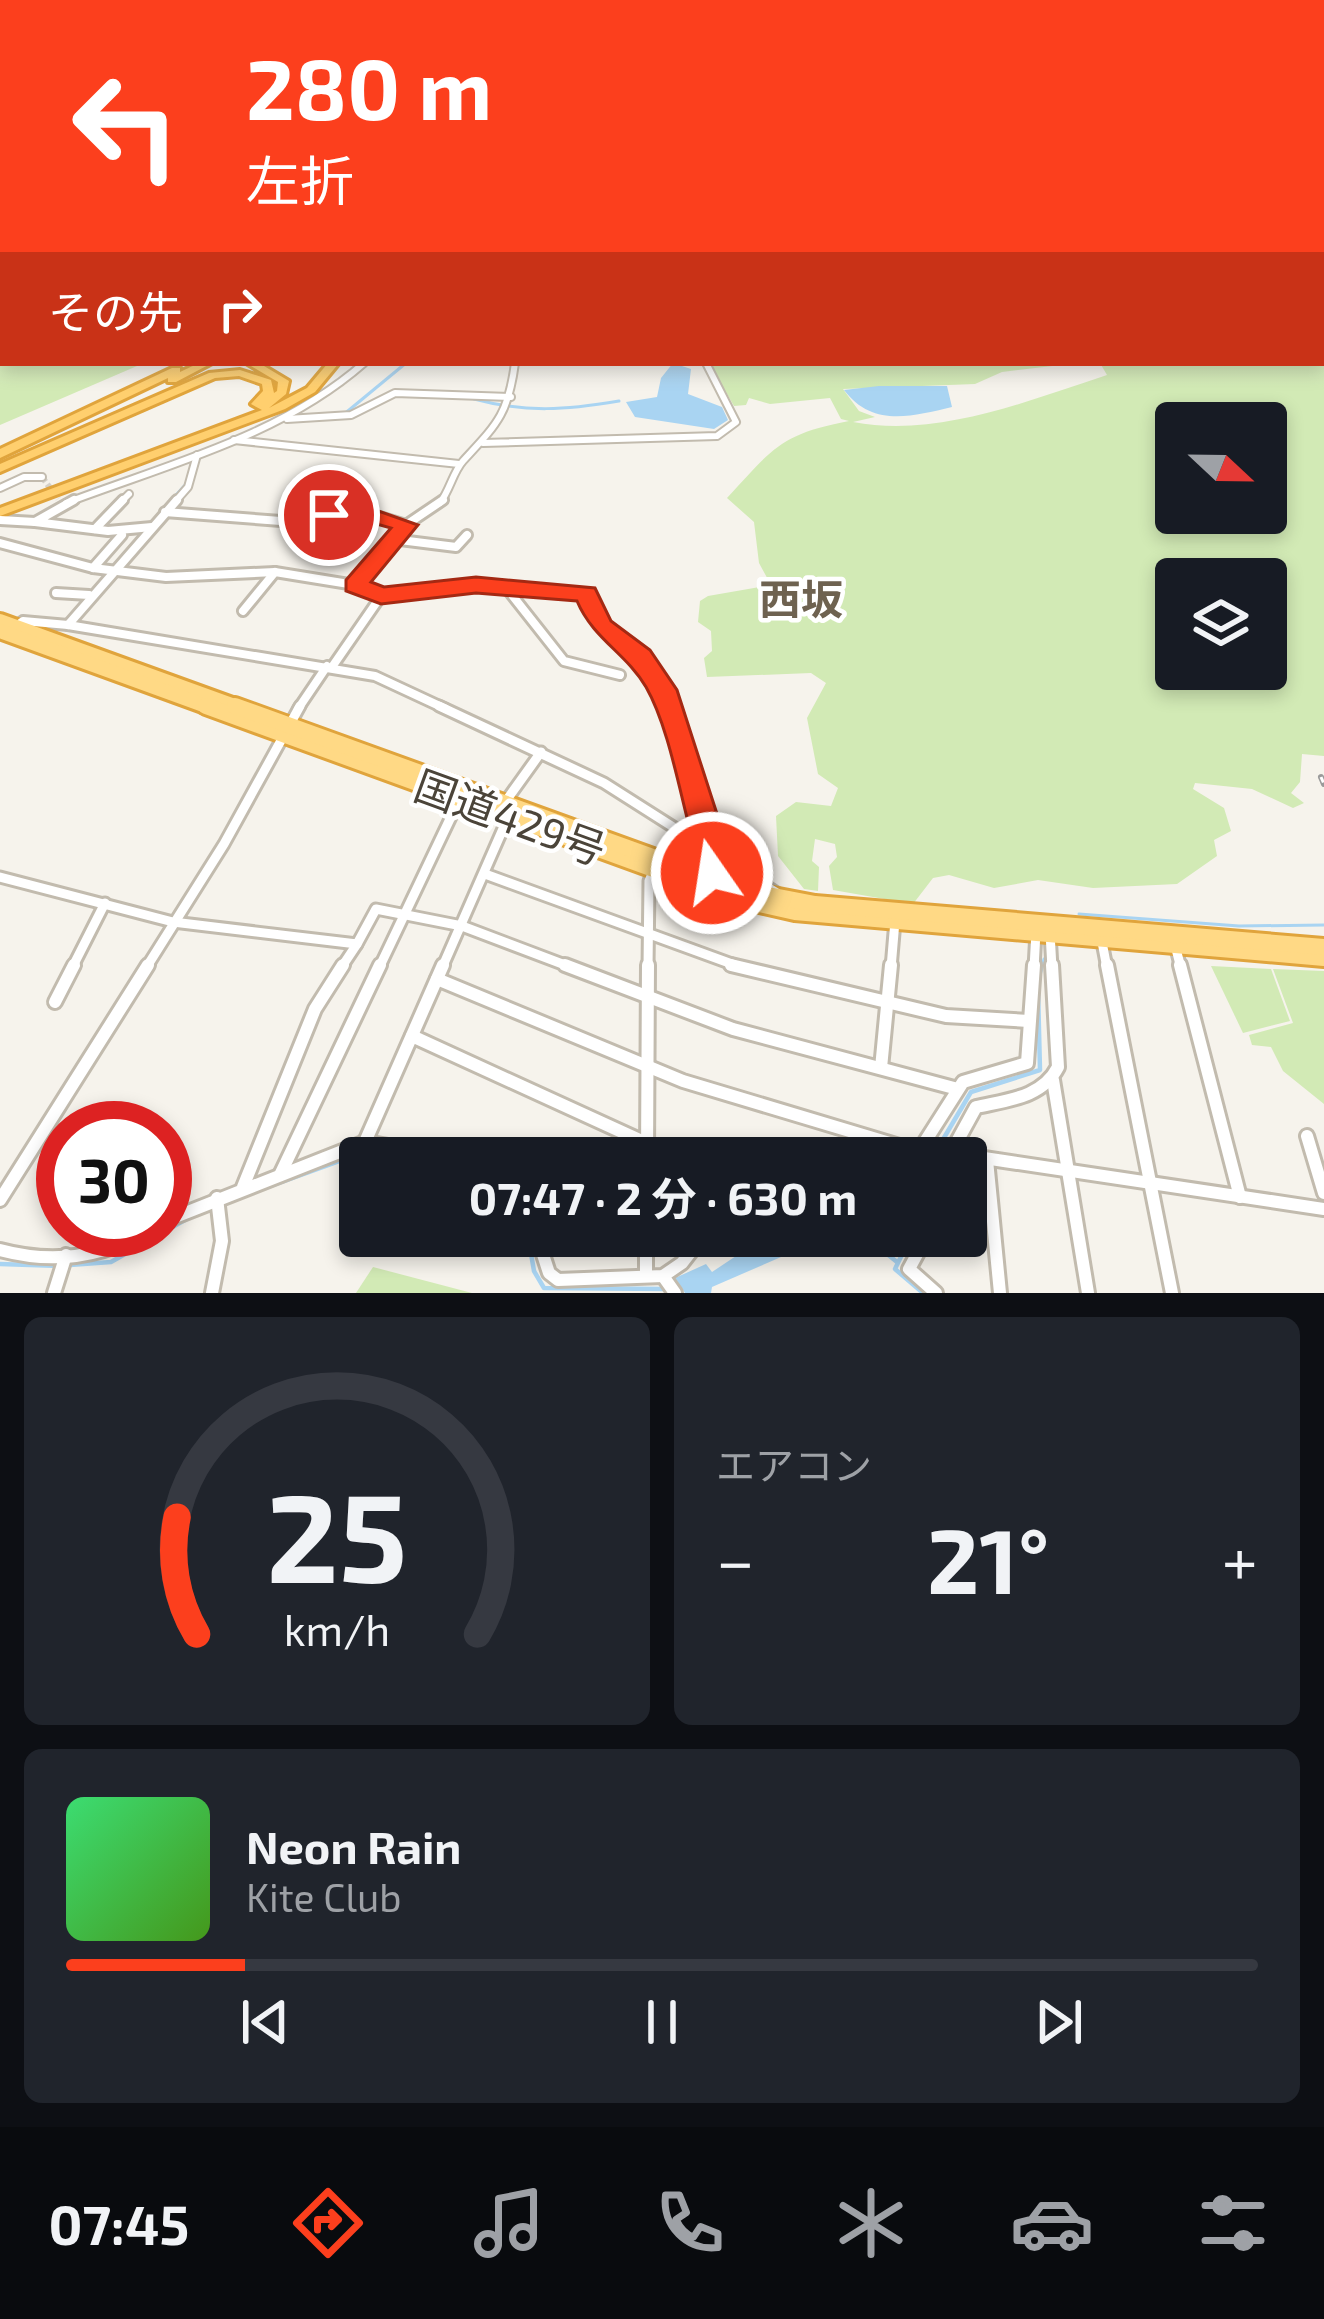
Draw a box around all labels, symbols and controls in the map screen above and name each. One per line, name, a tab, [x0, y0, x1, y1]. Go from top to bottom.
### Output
text: 280 m	[246, 36, 492, 137]
icon: left	[48, 48, 204, 204]
text: 左折	[246, 147, 354, 212]
icon: right	[207, 276, 273, 342]
text: その先	[48, 284, 183, 338]
north arrow	[1155, 402, 1287, 534]
map controls	[1155, 402, 1287, 690]
pin	[278, 464, 380, 566]
icon: arrive	[296, 482, 362, 548]
button: layers	[1155, 558, 1287, 690]
district label: 西坂	[759, 573, 843, 623]
street label: 国道429号	[408, 759, 613, 874]
position arrow	[649, 810, 775, 936]
speed limit sign: 30	[36, 1101, 192, 1257]
text: 07:47 · 2 分 · 630 m	[469, 1170, 857, 1224]
text: エアコン	[716, 1441, 872, 1488]
text: 25	[266, 1458, 408, 1608]
text: 21°	[927, 1504, 1049, 1612]
text: −	[716, 1519, 755, 1598]
text: +	[1222, 1519, 1258, 1598]
text: km/h	[284, 1603, 390, 1655]
text: Neon Rain	[246, 1819, 461, 1873]
text: Kite Club	[246, 1873, 402, 1920]
icon: previous	[232, 1989, 298, 2055]
icon: pause	[629, 1989, 695, 2055]
icon: next	[1026, 1989, 1092, 2055]
icon: directions	[286, 2181, 370, 2265]
icon: music	[467, 2181, 551, 2265]
icon: phone	[648, 2181, 732, 2265]
icon: climate	[829, 2181, 913, 2265]
icon: car	[1010, 2181, 1094, 2265]
icon: filters	[1191, 2181, 1275, 2265]
text: 07:45	[49, 2191, 189, 2256]

